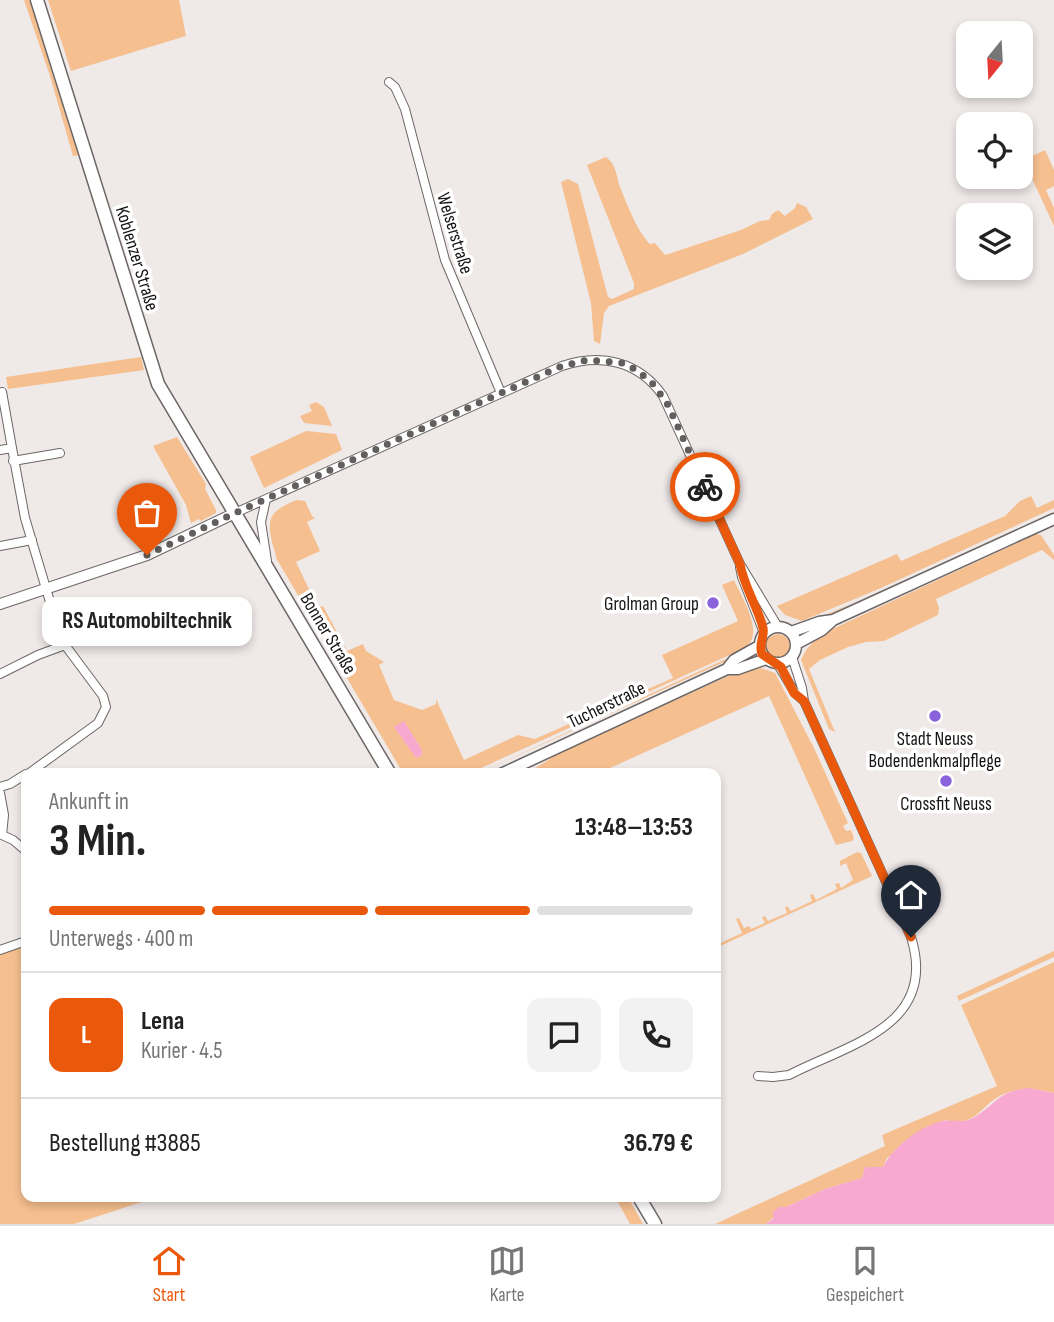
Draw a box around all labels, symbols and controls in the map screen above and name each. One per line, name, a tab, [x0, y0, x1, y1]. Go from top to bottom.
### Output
north arrow	[956, 21, 1032, 98]
map controls	[956, 21, 1033, 280]
button: locate	[956, 112, 1033, 189]
street label: Welserstraße	[431, 190, 478, 277]
street label: Koblenzer Straße	[110, 203, 163, 313]
button: layers	[956, 203, 1033, 280]
courier	[670, 452, 740, 522]
icon: bike	[686, 468, 724, 506]
pin	[117, 483, 177, 555]
icon: bag	[128, 494, 166, 532]
street label: Bonner Straße	[294, 589, 361, 679]
place label: Grolman Group	[604, 593, 699, 616]
marker: Grolman Group	[705, 595, 721, 611]
callout: RS Automobiltechnik	[42, 597, 252, 646]
text: RS Automobiltechnik	[62, 607, 232, 635]
street label: Tucherstraße	[564, 677, 649, 734]
marker: Stadt Neuss Bodendenkmalpflege	[927, 708, 943, 724]
place label: Stadt Neuss Bodendenkmalpflege	[869, 728, 1001, 773]
marker: Crossfit Neuss	[938, 773, 954, 789]
text: Ankunft in	[49, 788, 129, 816]
place label: Crossfit Neuss	[900, 793, 992, 816]
text: 13:48–13:53	[575, 812, 693, 843]
text: 3 Min.	[49, 814, 146, 869]
pin	[881, 865, 941, 937]
icon: home	[892, 876, 930, 914]
text: Unterwegs · 400 m	[49, 925, 193, 953]
button: chat	[527, 998, 601, 1072]
button: phone	[619, 998, 693, 1072]
text: Lena	[141, 1006, 184, 1037]
text: L	[81, 1020, 91, 1051]
text: Kurier · 4.5	[141, 1037, 222, 1065]
text: Bestellung #3885	[49, 1128, 201, 1159]
text: 36.79 €	[624, 1128, 693, 1159]
tab: Start	[150, 1242, 188, 1307]
tab: Karte	[488, 1242, 526, 1307]
tab: Gespeichert	[826, 1242, 904, 1307]

